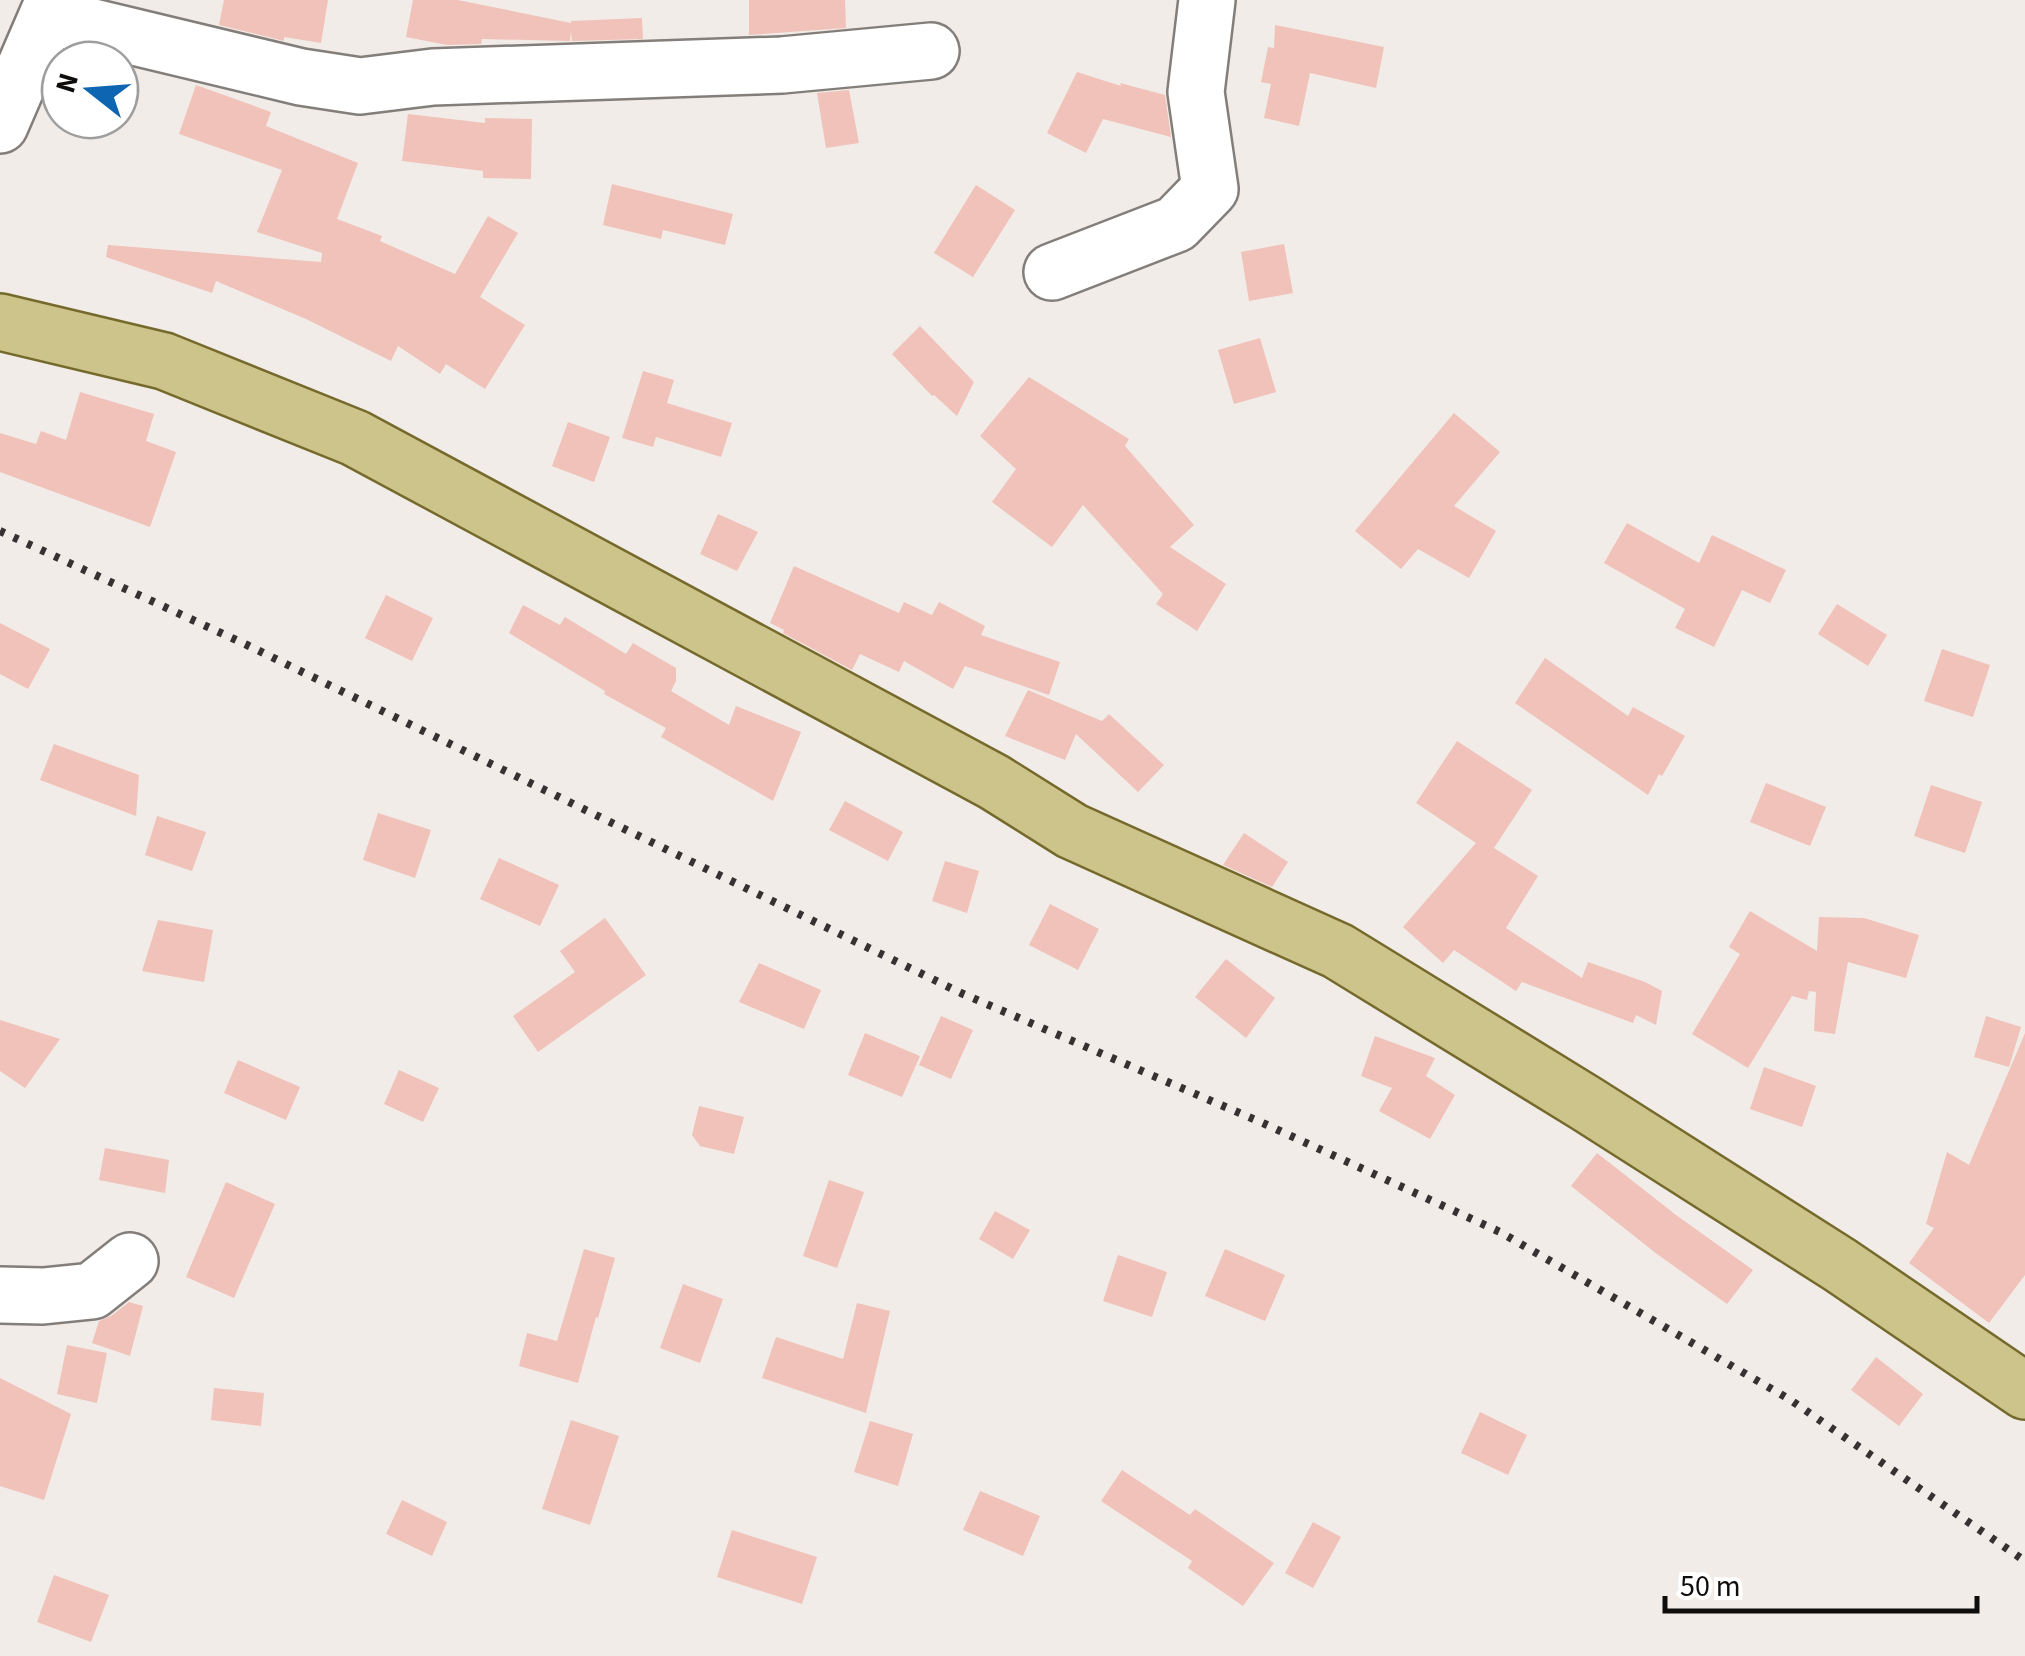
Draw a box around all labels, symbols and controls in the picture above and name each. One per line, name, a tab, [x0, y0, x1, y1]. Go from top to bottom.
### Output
north arrow	[40, 40, 140, 140]
text: N	[45, 68, 89, 98]
scale bar	[1665, 1551, 1978, 1613]
text: 50 m	[1680, 1565, 1741, 1608]

